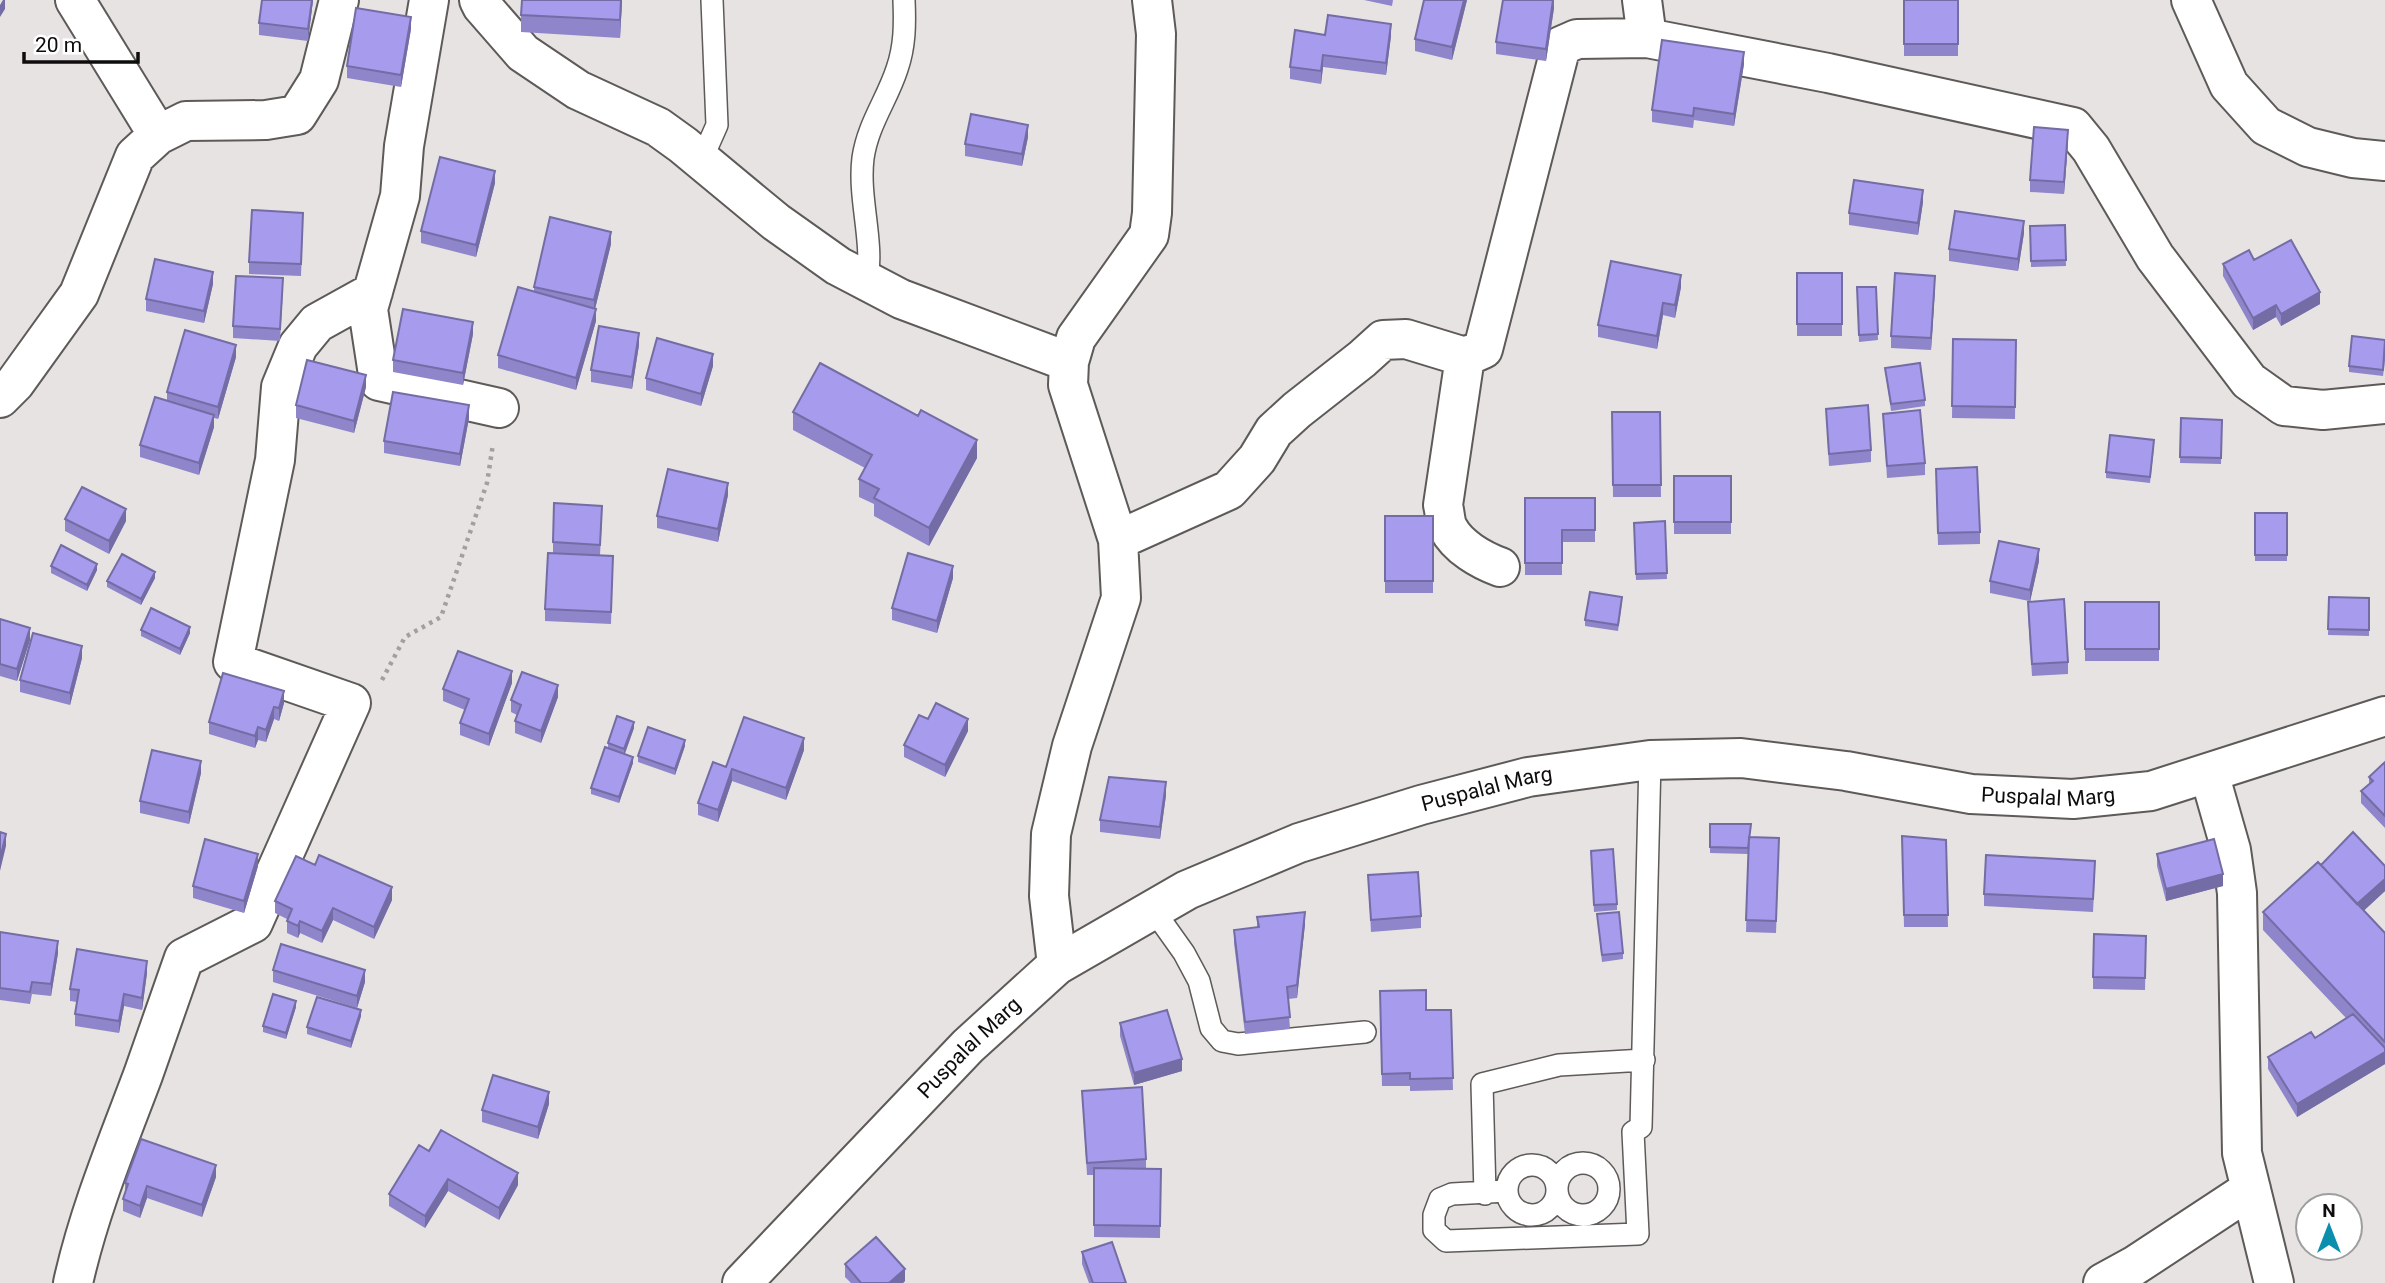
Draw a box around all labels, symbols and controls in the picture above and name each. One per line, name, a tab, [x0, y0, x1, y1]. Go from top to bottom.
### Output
scale bar	[24, 21, 138, 65]
text: 20 m	[35, 33, 82, 57]
street label: Puspalal Marg	[1419, 762, 1554, 816]
street label: Puspalal Marg	[1980, 783, 2116, 812]
street label: Puspalal Marg	[913, 992, 1025, 1103]
north arrow	[2294, 1192, 2364, 1262]
text: N	[2322, 1199, 2336, 1222]

